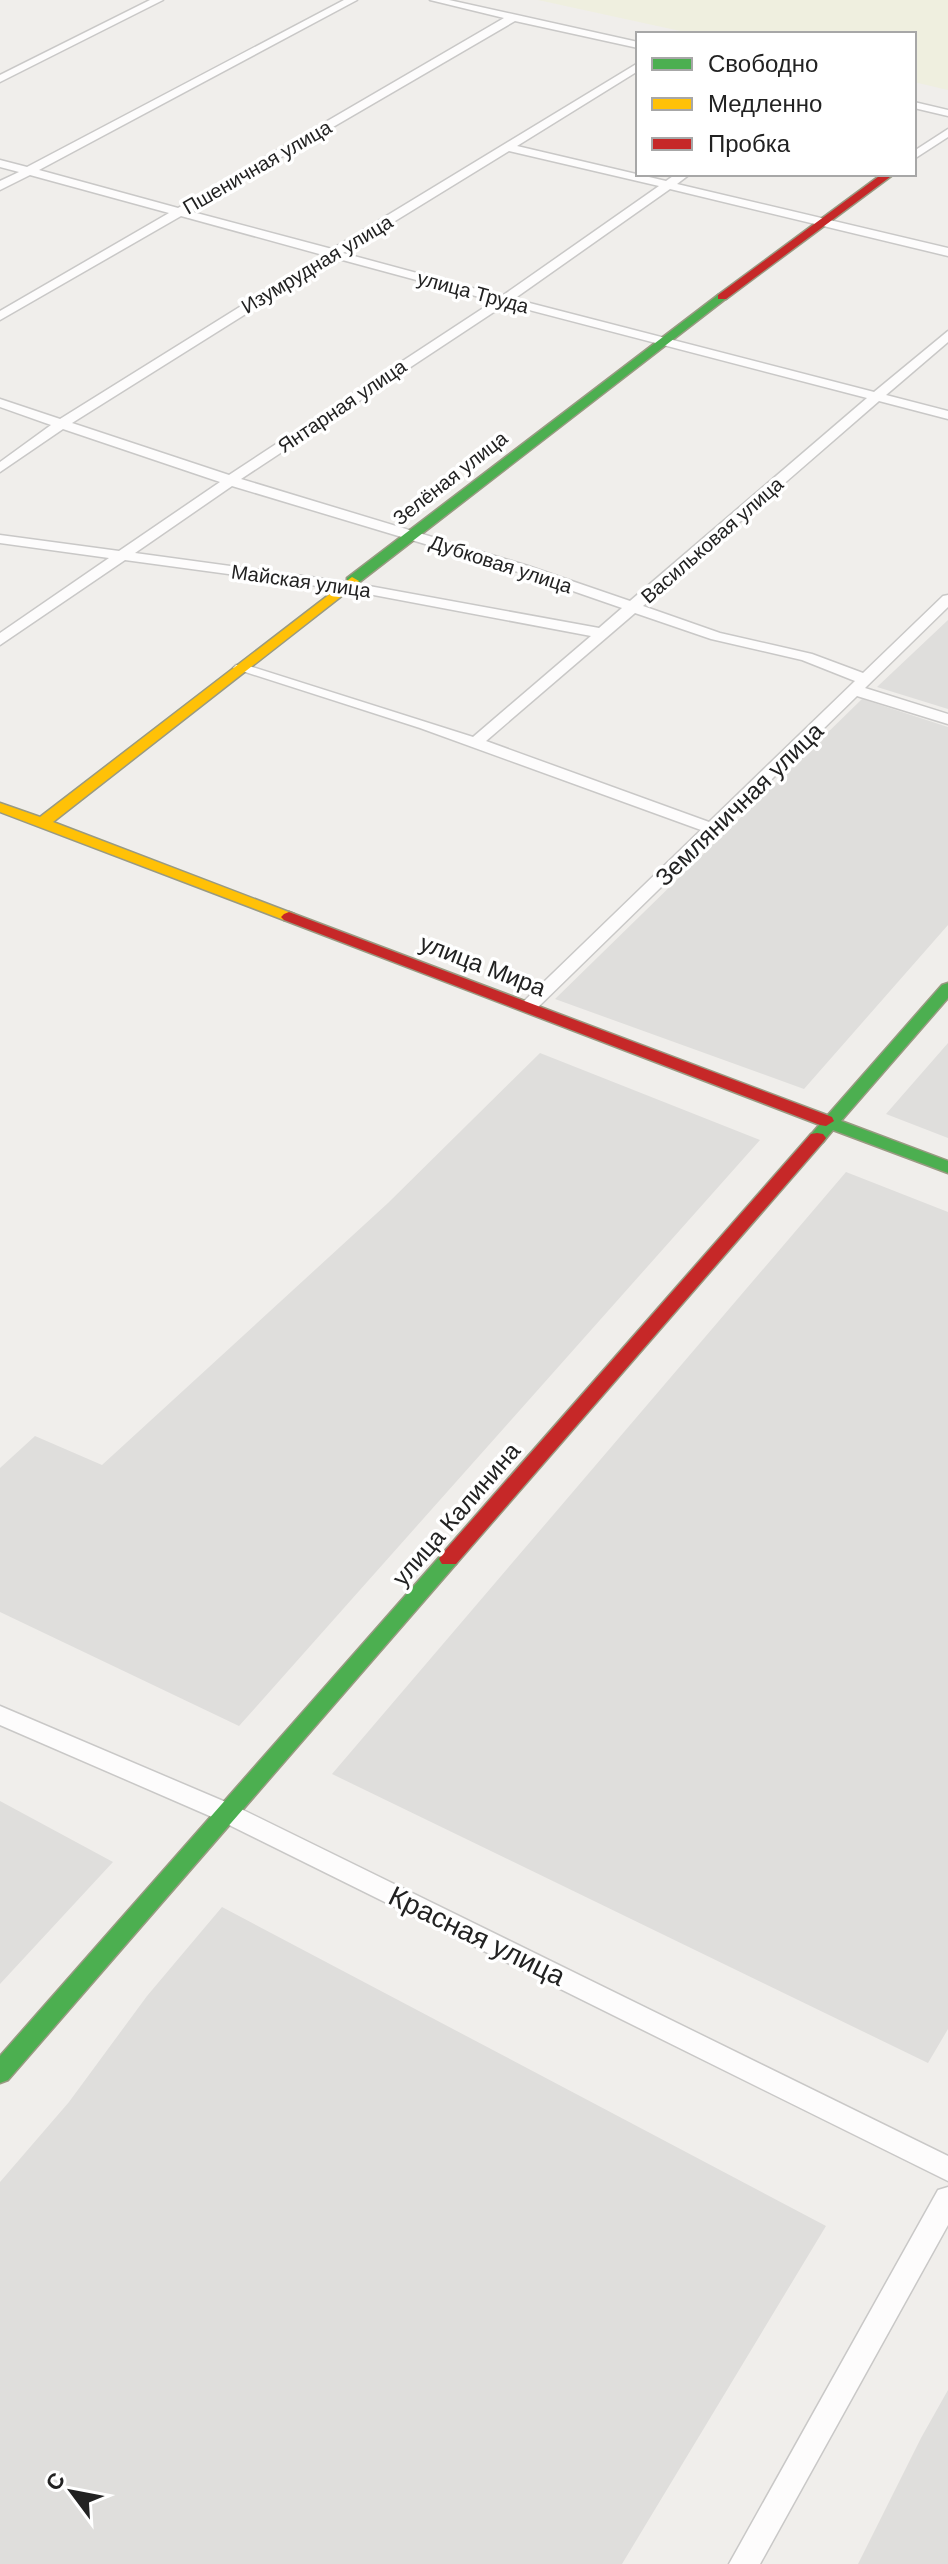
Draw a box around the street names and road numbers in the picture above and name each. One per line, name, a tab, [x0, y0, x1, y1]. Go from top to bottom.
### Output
street label: Пшеничная улица	[178, 113, 337, 220]
street label: Изумрудная улица	[237, 208, 398, 319]
street label: улица Труда	[414, 265, 532, 320]
street label: Янтарная улица	[273, 353, 412, 459]
street label: Зелёная улица	[387, 425, 513, 531]
street label: Васильковая улица	[635, 470, 789, 609]
street label: Дубковая улица	[426, 529, 576, 600]
street label: Майская улица	[230, 558, 373, 604]
street label: Земляничная улица	[648, 715, 830, 892]
street label: улица Мира	[416, 927, 551, 1003]
street label: улица Калинина	[385, 1435, 527, 1592]
street label: Красная улица	[383, 1877, 572, 1995]

